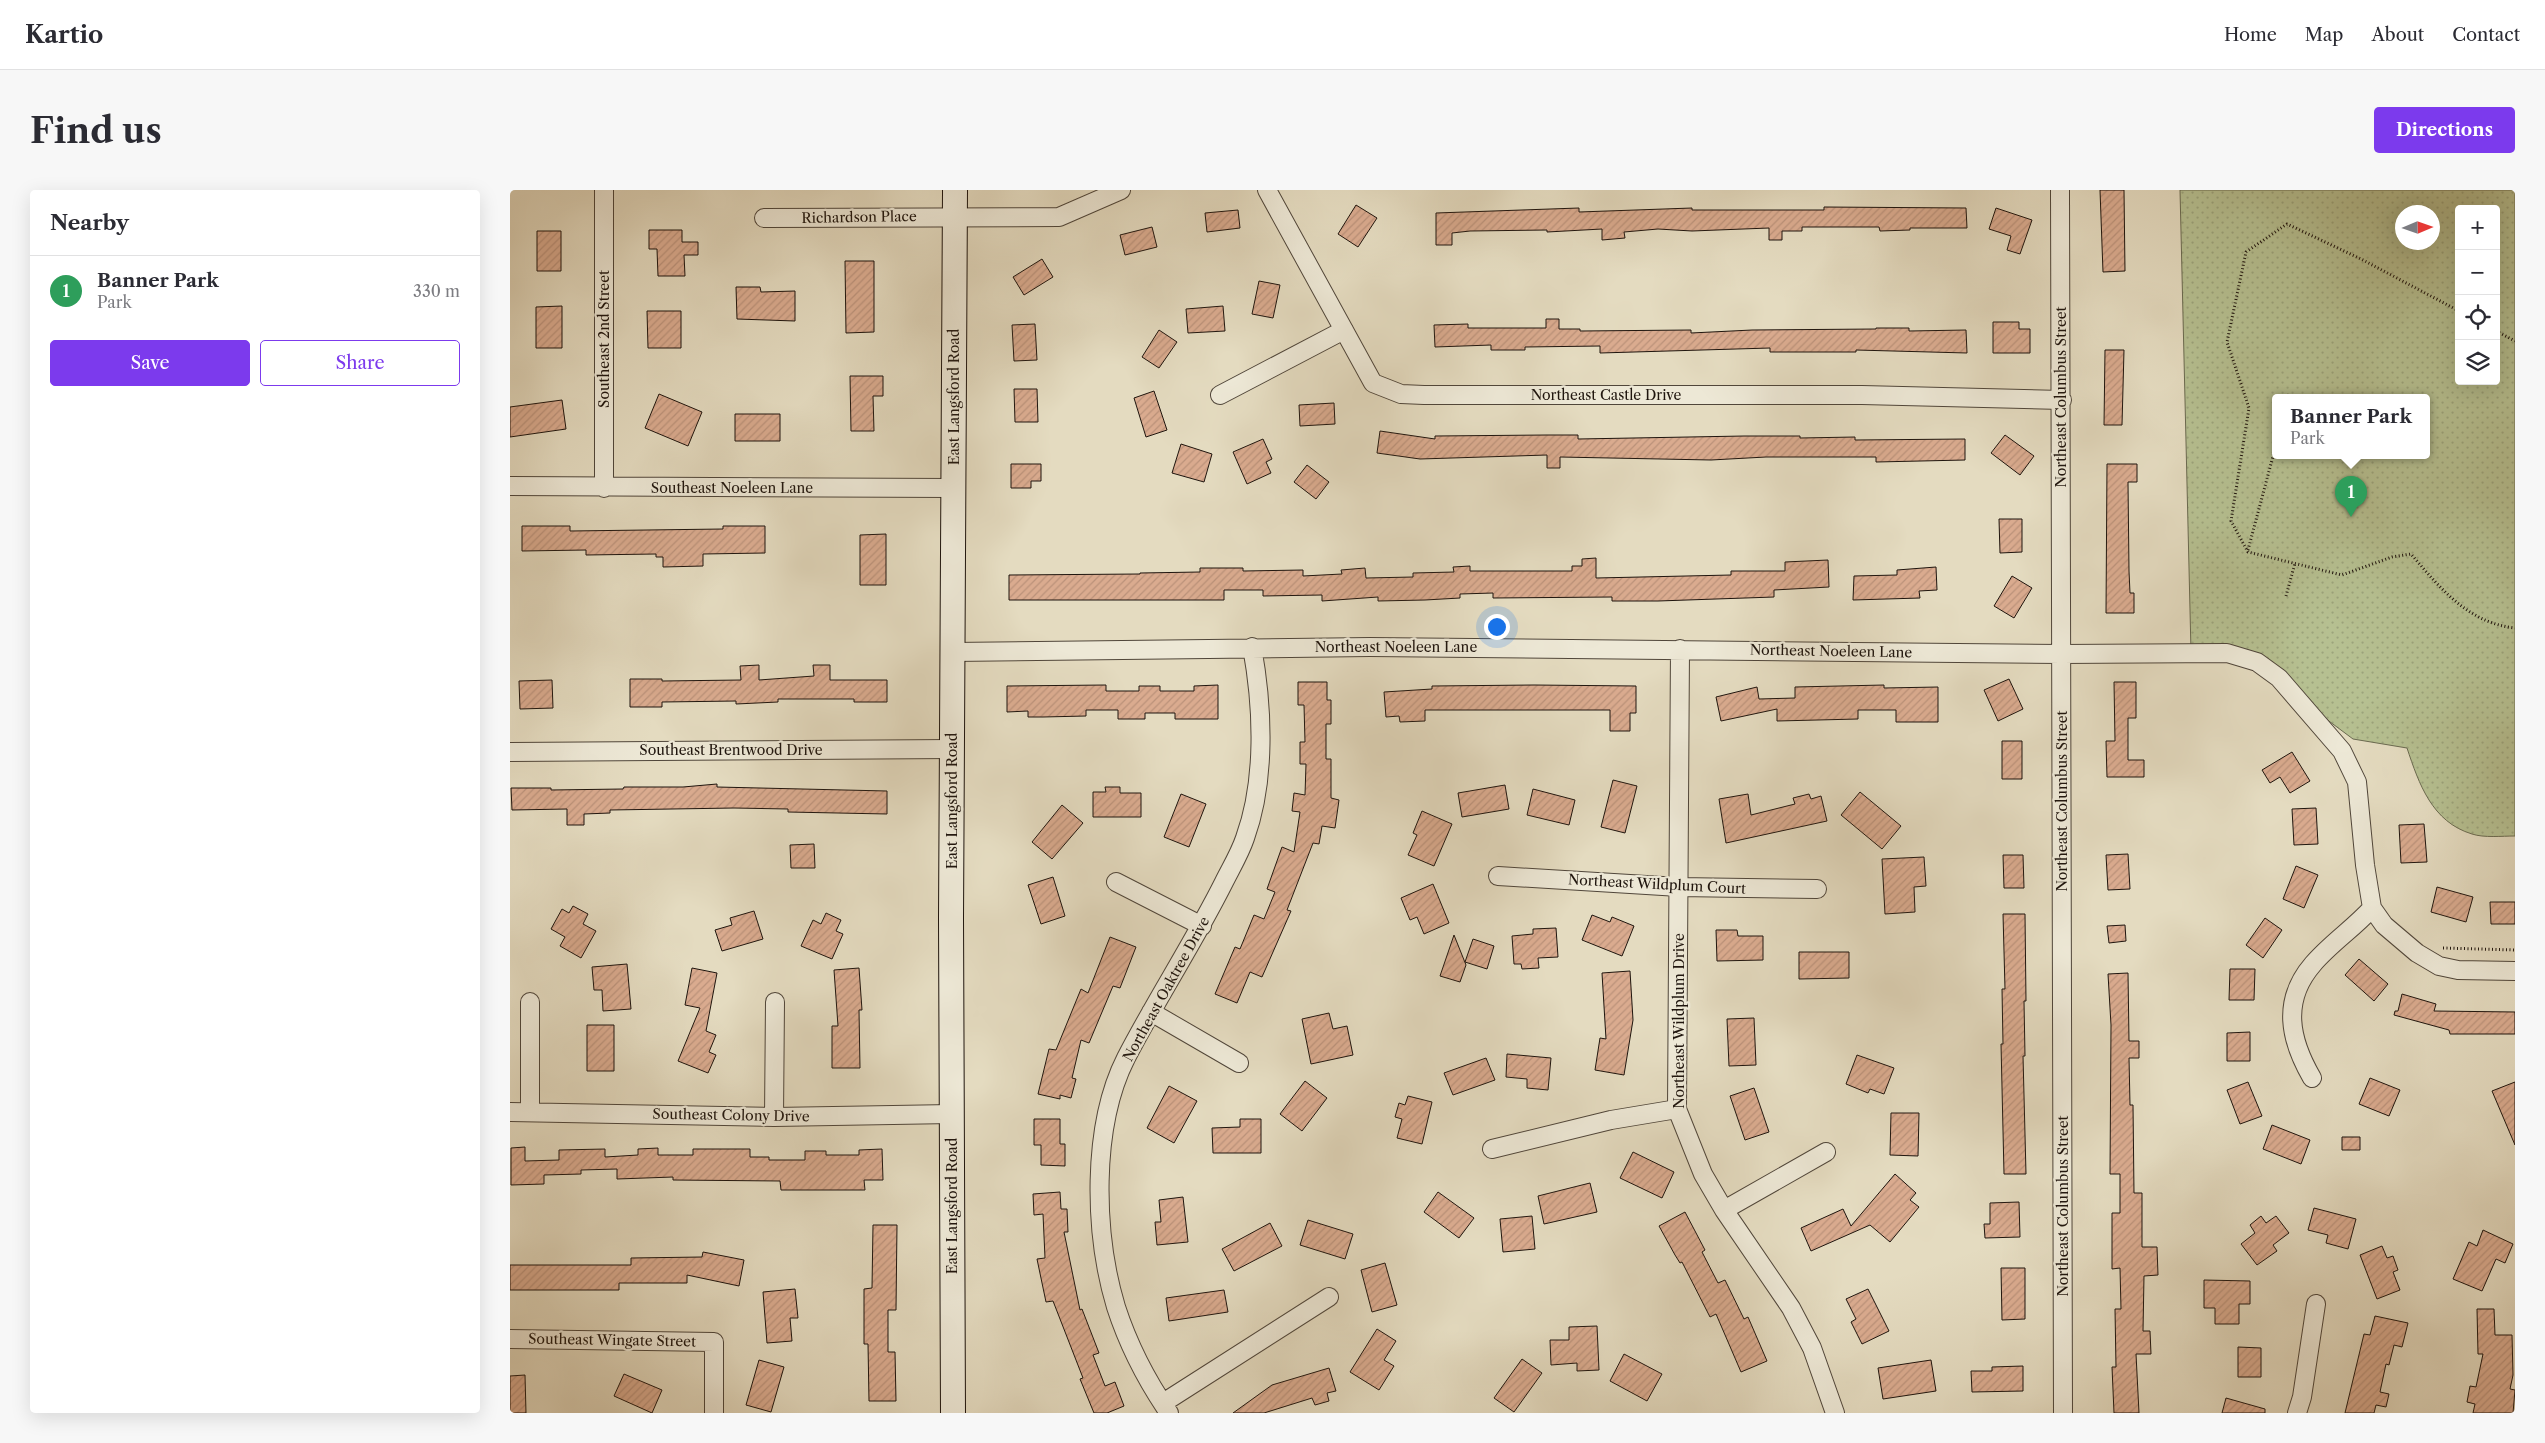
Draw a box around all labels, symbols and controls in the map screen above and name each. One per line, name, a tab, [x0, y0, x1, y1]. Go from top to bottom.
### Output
text: Kartio	[25, 20, 103, 49]
text: Home	[2224, 24, 2277, 46]
text: Map	[2305, 24, 2343, 46]
text: About	[2371, 24, 2424, 46]
text: Contact	[2452, 24, 2520, 46]
button: Directions	[2374, 107, 2515, 153]
text: Find us	[30, 109, 162, 152]
north arrow	[2395, 205, 2440, 250]
map controls	[2455, 205, 2500, 385]
button: +	[2455, 205, 2500, 250]
street label: Richardson Place	[801, 207, 917, 227]
text: Nearby	[50, 210, 129, 235]
button: −	[2455, 250, 2500, 295]
text: Banner Park	[97, 269, 219, 292]
street label: Southeast 2nd Street	[595, 270, 613, 408]
text: 1	[62, 281, 70, 301]
text: 330 m	[413, 281, 460, 301]
text: Park	[97, 292, 132, 312]
button: locate	[2455, 295, 2500, 340]
street label: Northeast Columbus Street	[2052, 306, 2070, 488]
street label: East Langsford Road	[945, 328, 963, 465]
button: Save	[50, 340, 250, 386]
button: Share	[260, 340, 460, 386]
button: layers	[2455, 340, 2500, 385]
street label: Northeast Castle Drive	[1531, 386, 1681, 404]
popup	[2272, 394, 2430, 459]
text: Banner Park	[2290, 405, 2412, 428]
text: Park	[2290, 428, 2325, 448]
pin: 1	[2335, 476, 2367, 517]
street label: Southeast Noeleen Lane	[651, 479, 813, 497]
your location	[1484, 614, 1510, 640]
street label: Northeast Noeleen Lane	[1315, 638, 1477, 656]
street label: Northeast Noeleen Lane	[1750, 641, 1913, 661]
street label: Northeast Columbus Street	[2053, 710, 2071, 892]
street label: East Langsford Road	[943, 732, 961, 869]
street label: Southeast Brentwood Drive	[639, 741, 823, 759]
street label: Northeast Wildplum Court	[1568, 870, 1746, 898]
street label: Northeast Oaktree Drive	[1119, 913, 1213, 1065]
street label: Northeast Wildplum Drive	[1670, 933, 1688, 1109]
street label: Southeast Colony Drive	[652, 1105, 810, 1125]
street label: Northeast Columbus Street	[2054, 1115, 2072, 1297]
street label: East Langsford Road	[943, 1137, 961, 1274]
street label: Southeast Wingate Street	[528, 1330, 696, 1350]

